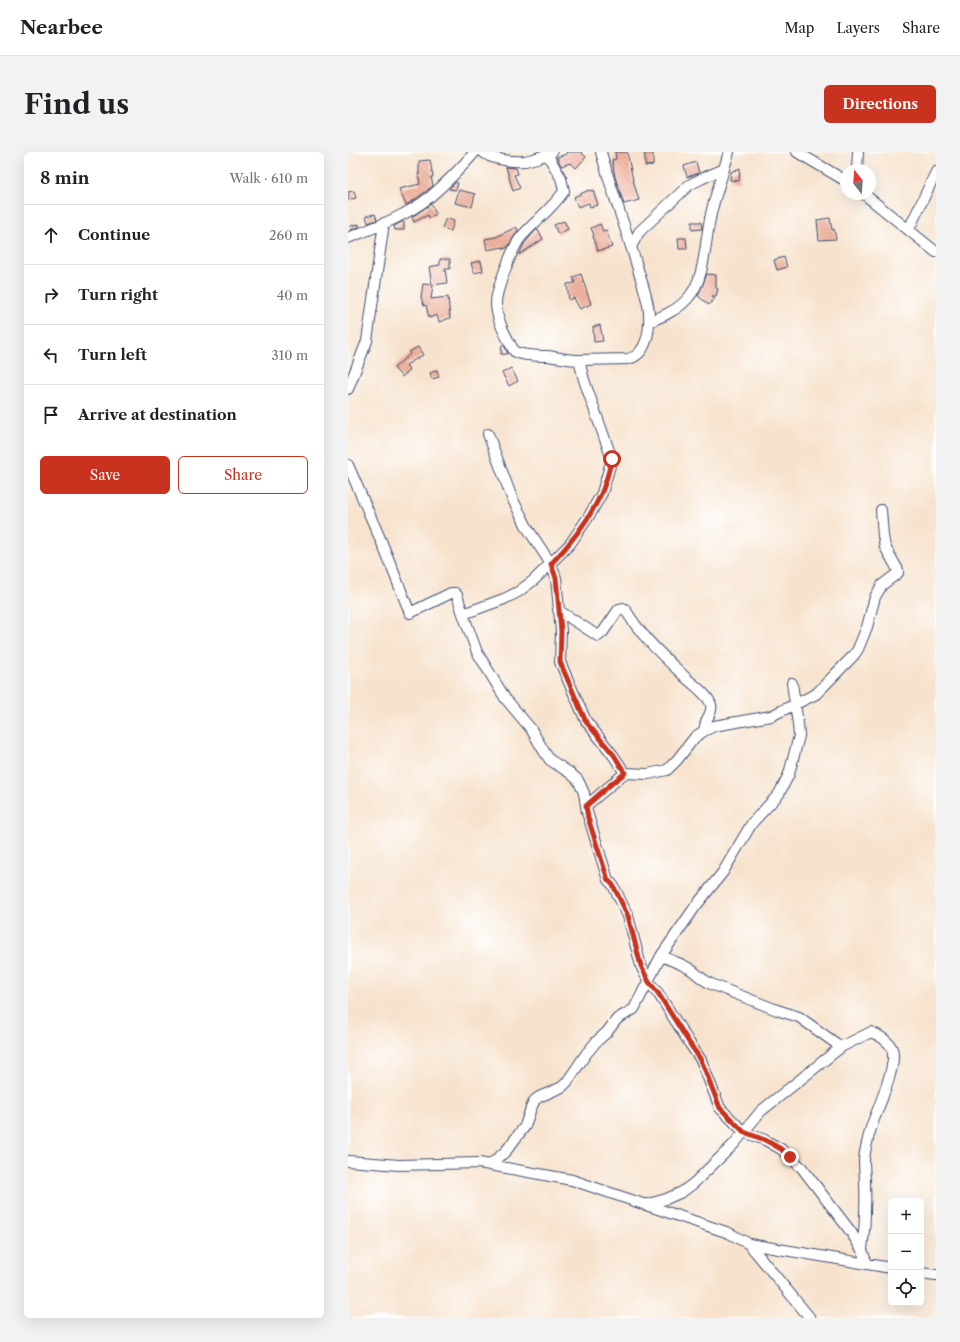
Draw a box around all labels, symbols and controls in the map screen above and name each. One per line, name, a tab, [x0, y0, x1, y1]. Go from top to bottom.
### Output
text: Nearbee	[20, 16, 103, 39]
text: Map	[784, 19, 814, 37]
text: Layers	[836, 19, 880, 37]
text: Share	[902, 19, 940, 37]
button: Directions	[824, 85, 936, 123]
text: Find us	[24, 87, 129, 121]
north arrow	[840, 164, 876, 200]
text: 8 min	[40, 168, 89, 188]
text: Walk · 610 m	[229, 170, 308, 186]
icon: ahead	[40, 224, 62, 246]
text: Continue	[78, 225, 150, 244]
text: 260 m	[269, 227, 308, 243]
icon: right	[40, 284, 62, 306]
text: Turn right	[78, 285, 158, 304]
text: 40 m	[277, 287, 308, 303]
icon: left	[40, 344, 62, 366]
text: Turn left	[78, 345, 147, 364]
text: 310 m	[272, 347, 308, 363]
icon: arrive	[40, 404, 62, 426]
text: Arrive at destination	[78, 405, 237, 424]
route start	[603, 450, 621, 468]
button: Save	[40, 456, 170, 494]
button: Share	[178, 456, 308, 494]
route end	[781, 1148, 799, 1166]
map controls	[888, 1198, 924, 1306]
button: +	[888, 1198, 924, 1234]
button: −	[888, 1234, 924, 1270]
button: locate	[888, 1270, 924, 1306]

